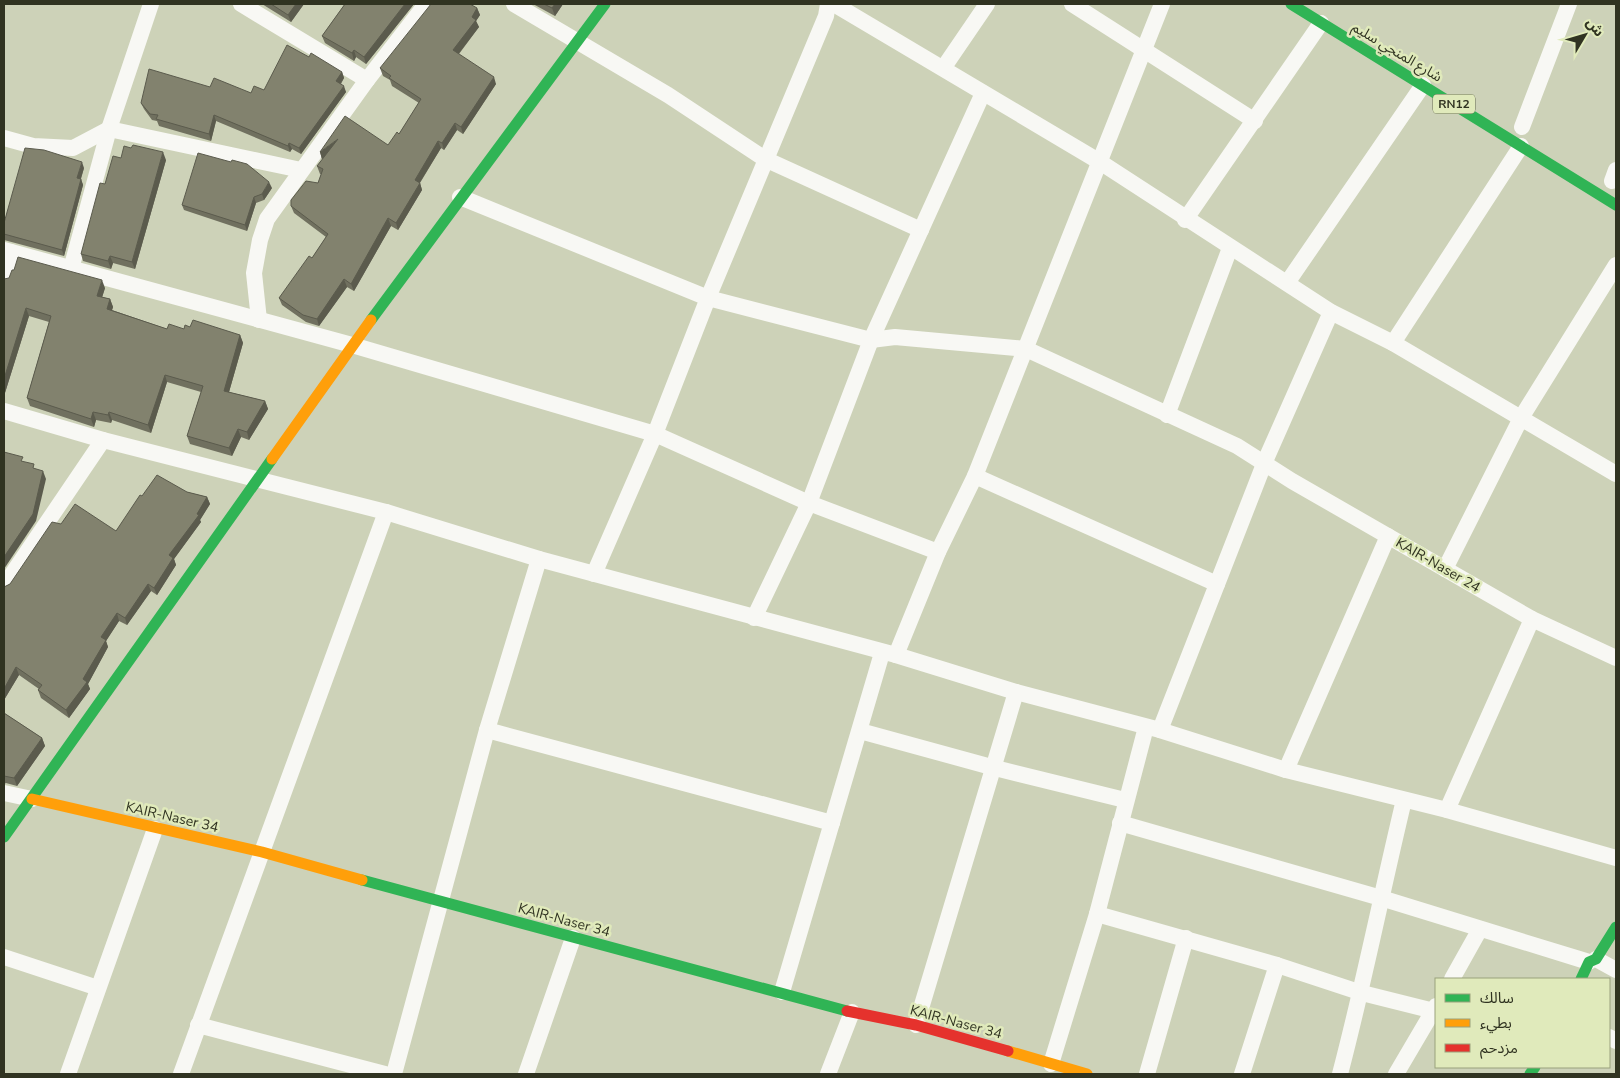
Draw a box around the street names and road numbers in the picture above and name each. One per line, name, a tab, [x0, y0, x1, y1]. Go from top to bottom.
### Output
street label: شارع المنجي سليم	[1348, 18, 1446, 87]
road number: RN12	[1433, 95, 1475, 114]
street label: KAIR-Naser 24	[1392, 533, 1484, 597]
street label: KAIR-Naser 34	[124, 797, 220, 837]
street label: KAIR-Naser 34	[516, 899, 612, 941]
street label: KAIR-Naser 34	[908, 1001, 1004, 1043]

